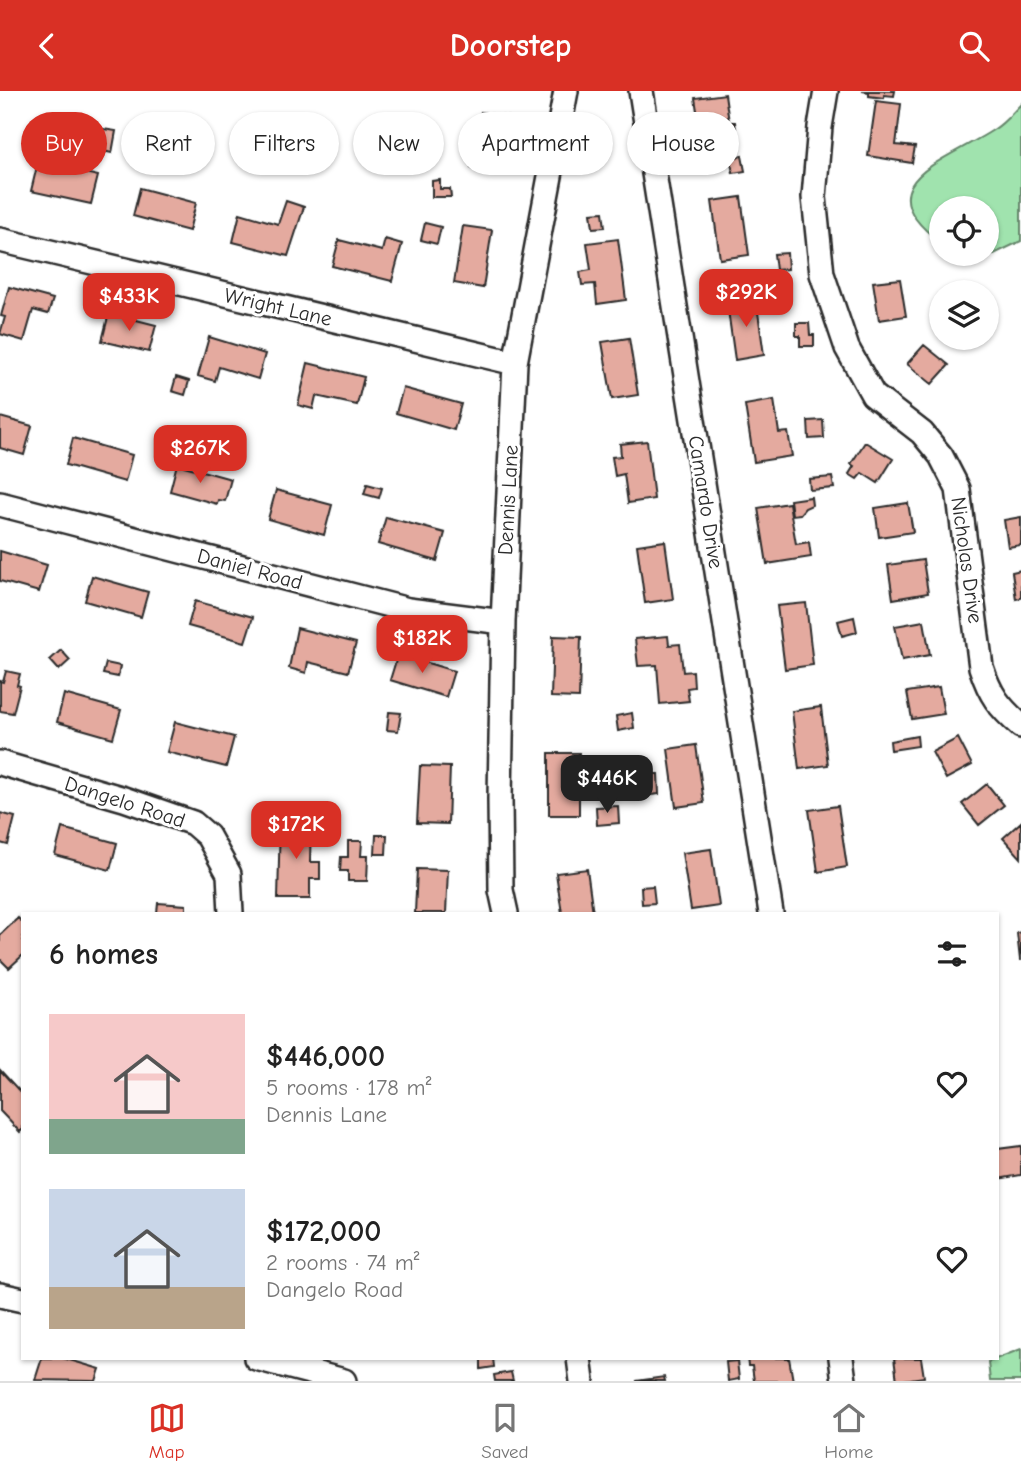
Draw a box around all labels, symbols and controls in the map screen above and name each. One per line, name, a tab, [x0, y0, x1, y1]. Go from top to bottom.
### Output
icon: back	[28, 27, 66, 65]
text: Doorstep	[450, 27, 571, 64]
icon: search	[955, 27, 993, 65]
chip: Buy	[21, 112, 107, 175]
chip: Rent	[121, 112, 215, 175]
chip: Filters	[229, 112, 339, 175]
chip: New	[353, 112, 444, 175]
chip: Apartment	[458, 112, 613, 175]
chip: House	[627, 112, 739, 175]
map controls	[929, 196, 999, 350]
button: locate	[929, 196, 999, 266]
pin: $292K	[697, 269, 795, 329]
pin: $433K	[80, 273, 178, 333]
text: $292K	[715, 278, 777, 305]
button: layers	[929, 280, 999, 350]
text: $433K	[99, 282, 159, 309]
street label: Wright Lane	[222, 283, 334, 331]
pin: $267K	[151, 425, 249, 485]
text: $267K	[170, 434, 230, 461]
street label: Camardo Drive	[684, 434, 728, 570]
street label: Dennis Lane	[493, 444, 523, 556]
street label: Nicholas Drive	[946, 495, 988, 625]
street label: Daniel Road	[195, 543, 305, 595]
pin: $182K	[373, 615, 471, 675]
text: $182K	[392, 624, 452, 651]
pin: $446K	[558, 755, 656, 815]
text: $446K	[577, 764, 637, 791]
street label: Dangelo Road	[62, 771, 188, 833]
pin: $172K	[247, 801, 345, 861]
text: $172K	[267, 810, 325, 837]
icon: filters	[933, 935, 971, 973]
text: 6 homes	[49, 937, 158, 972]
text: $446,000	[266, 1039, 385, 1074]
icon: home	[105, 1042, 189, 1126]
icon: heart	[933, 1065, 971, 1103]
text: 5 rooms · 178 m²	[266, 1074, 431, 1101]
text: Dennis Lane	[266, 1101, 387, 1128]
text: $172,000	[266, 1214, 382, 1249]
icon: home	[105, 1217, 189, 1301]
icon: heart	[933, 1240, 971, 1278]
text: 2 rooms · 74 m²	[266, 1249, 419, 1276]
text: Dangelo Road	[266, 1276, 403, 1303]
tab: Map	[148, 1399, 186, 1463]
tab: Saved	[481, 1399, 529, 1463]
tab: Home	[824, 1399, 873, 1463]

